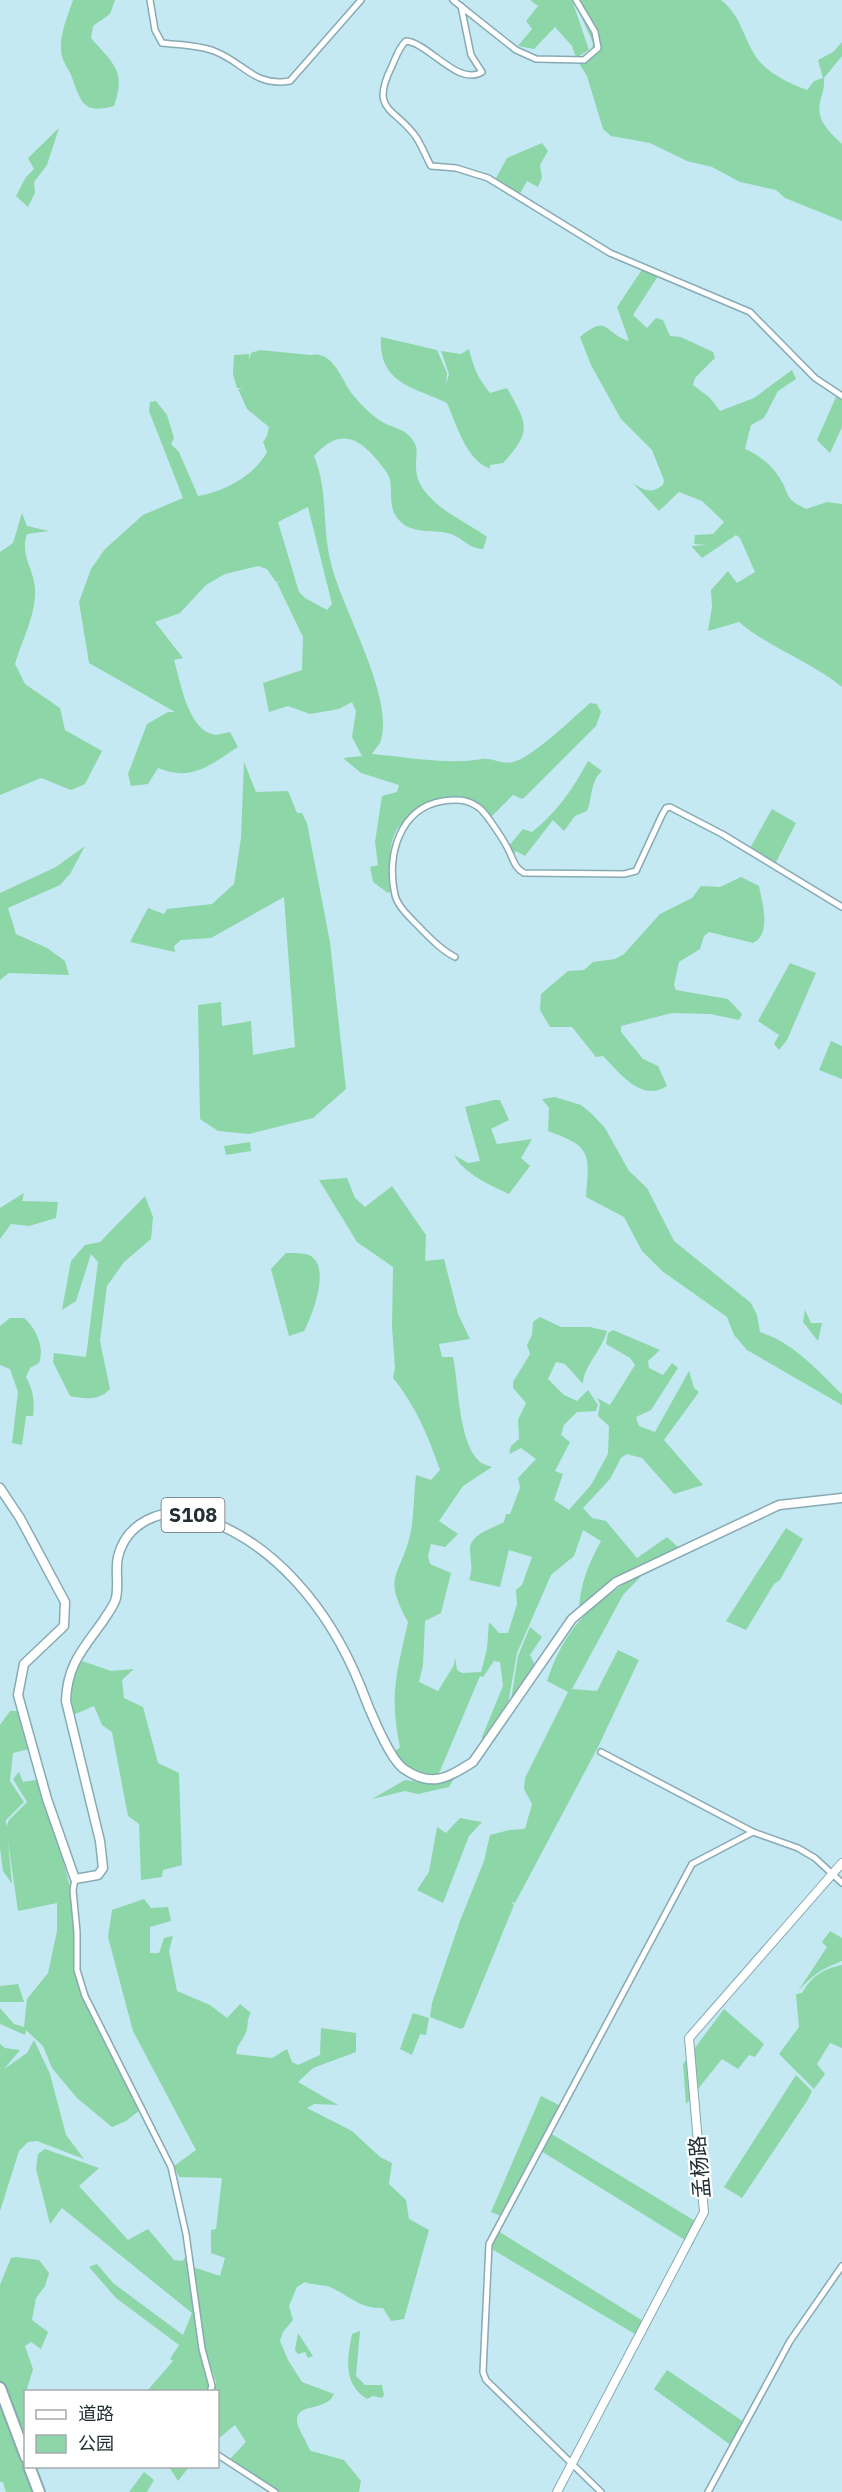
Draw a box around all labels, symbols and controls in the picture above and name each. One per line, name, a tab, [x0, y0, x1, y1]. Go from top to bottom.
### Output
road number: S108	[162, 1498, 224, 1532]
street label: 孟杨路	[682, 2134, 716, 2200]
legend	[24, 2390, 219, 2468]
text: 道路	[78, 2402, 114, 2425]
text: 公园	[78, 2432, 114, 2455]

